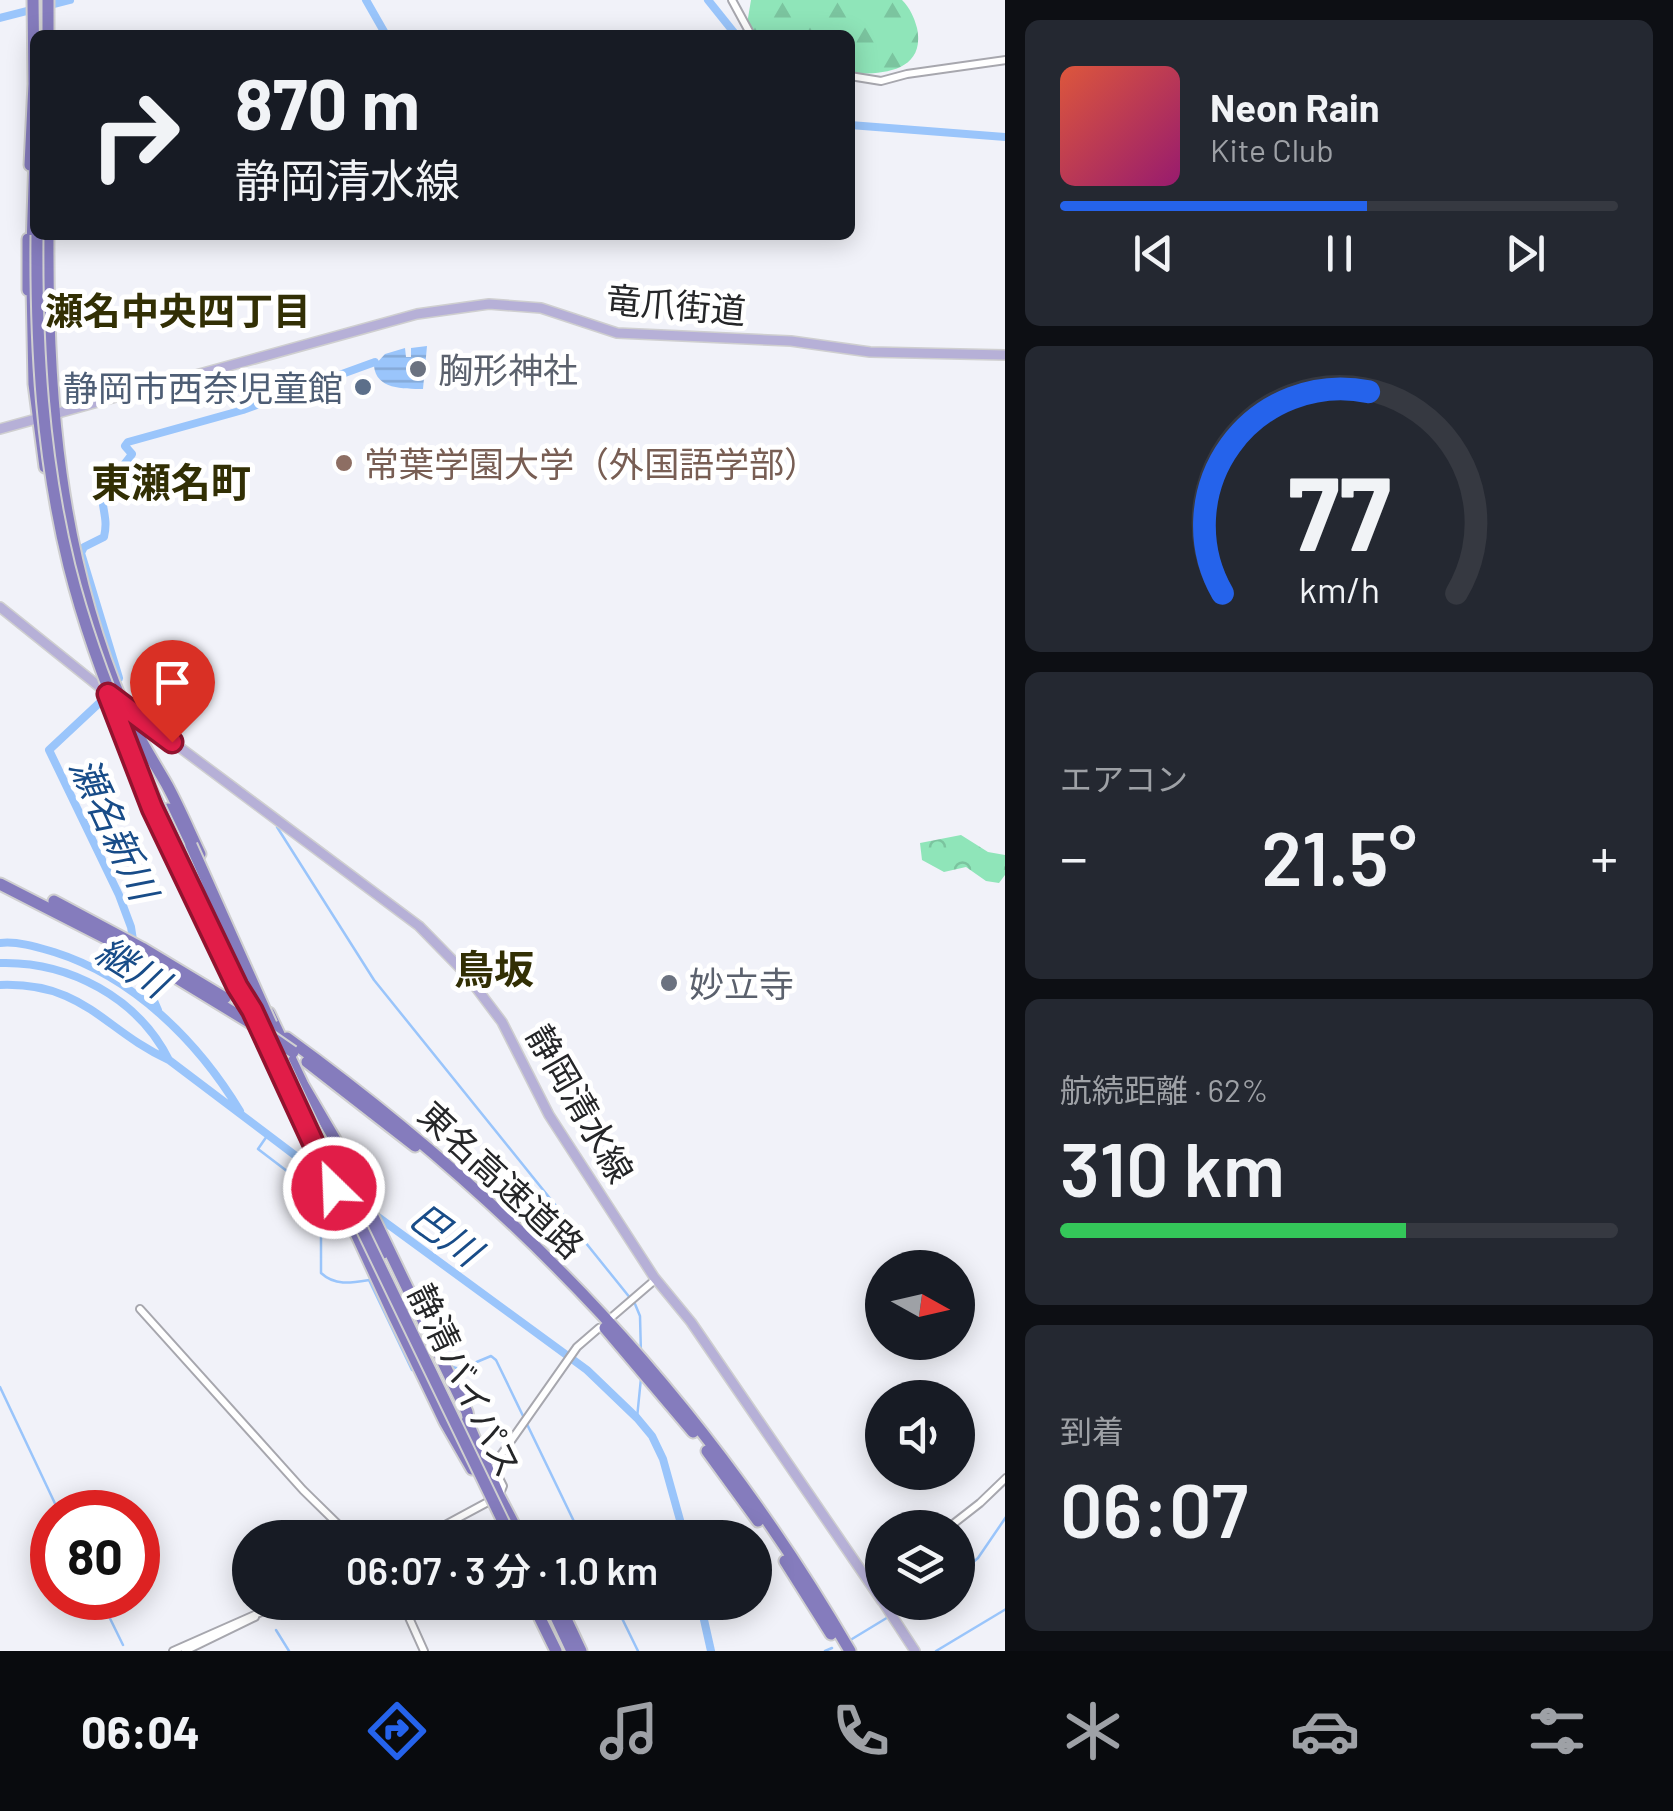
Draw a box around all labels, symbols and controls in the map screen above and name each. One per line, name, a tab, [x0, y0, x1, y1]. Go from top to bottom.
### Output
text: 870 m	[235, 60, 420, 144]
icon: right	[70, 70, 200, 200]
text: Neon Rain	[1210, 84, 1379, 130]
text: Kite Club	[1210, 130, 1334, 168]
text: 静岡清水線	[235, 152, 460, 206]
icon: previous	[1126, 226, 1181, 281]
icon: pause	[1312, 226, 1367, 281]
icon: next	[1498, 226, 1553, 281]
street label: 竜爪街道	[604, 277, 748, 331]
district label: 瀬名中央四丁目	[45, 287, 311, 333]
place label: 胸形神社	[438, 348, 578, 390]
marker: 胸形神社	[407, 358, 429, 380]
place label: 静岡市西奈児童館	[63, 366, 343, 408]
marker: 静岡市西奈児童館	[352, 376, 374, 398]
place label: 常葉学園大学（外国語学部）	[364, 442, 819, 484]
text: 77	[1287, 447, 1391, 572]
marker: 常葉学園大学（外国語学部）	[333, 452, 355, 474]
district label: 東瀬名町	[91, 457, 251, 505]
text: km/h	[1299, 567, 1379, 610]
pin	[130, 640, 215, 743]
icon: arrive	[145, 655, 200, 710]
water label: 瀬名新川	[62, 749, 170, 910]
text: エアコン	[1060, 759, 1188, 797]
text: 21.5°	[1261, 811, 1417, 901]
text: −	[1060, 823, 1088, 889]
text: +	[1590, 823, 1618, 889]
water label: 継川	[89, 926, 181, 1008]
district label: 鳥坂	[454, 944, 534, 992]
place label: 妙立寺	[689, 962, 794, 1004]
marker: 妙立寺	[658, 972, 680, 994]
street label: 静岡清水線	[519, 1017, 643, 1189]
text: 航続距離 · 62%	[1060, 1070, 1268, 1108]
street label: 東名高速道路	[411, 1092, 593, 1266]
text: 310 km	[1060, 1122, 1285, 1212]
position arrow	[282, 1136, 386, 1240]
water label: 巴川	[402, 1192, 493, 1276]
north arrow	[865, 1250, 975, 1360]
map controls	[865, 1250, 975, 1620]
street label: 静清バイパス	[401, 1277, 531, 1483]
button: sound	[865, 1380, 975, 1490]
text: 到着	[1060, 1411, 1124, 1449]
text: 06:07	[1060, 1463, 1248, 1553]
speed limit sign: 80	[30, 1490, 160, 1620]
button: layers	[865, 1510, 975, 1620]
text: 06:07 · 3 分 · 1.0 km	[346, 1547, 658, 1593]
icon: directions	[362, 1696, 432, 1766]
icon: music	[594, 1696, 664, 1766]
icon: phone	[826, 1696, 896, 1766]
icon: climate	[1058, 1696, 1128, 1766]
icon: car	[1290, 1696, 1360, 1766]
icon: filters	[1522, 1696, 1592, 1766]
text: 06:04	[81, 1704, 200, 1758]

